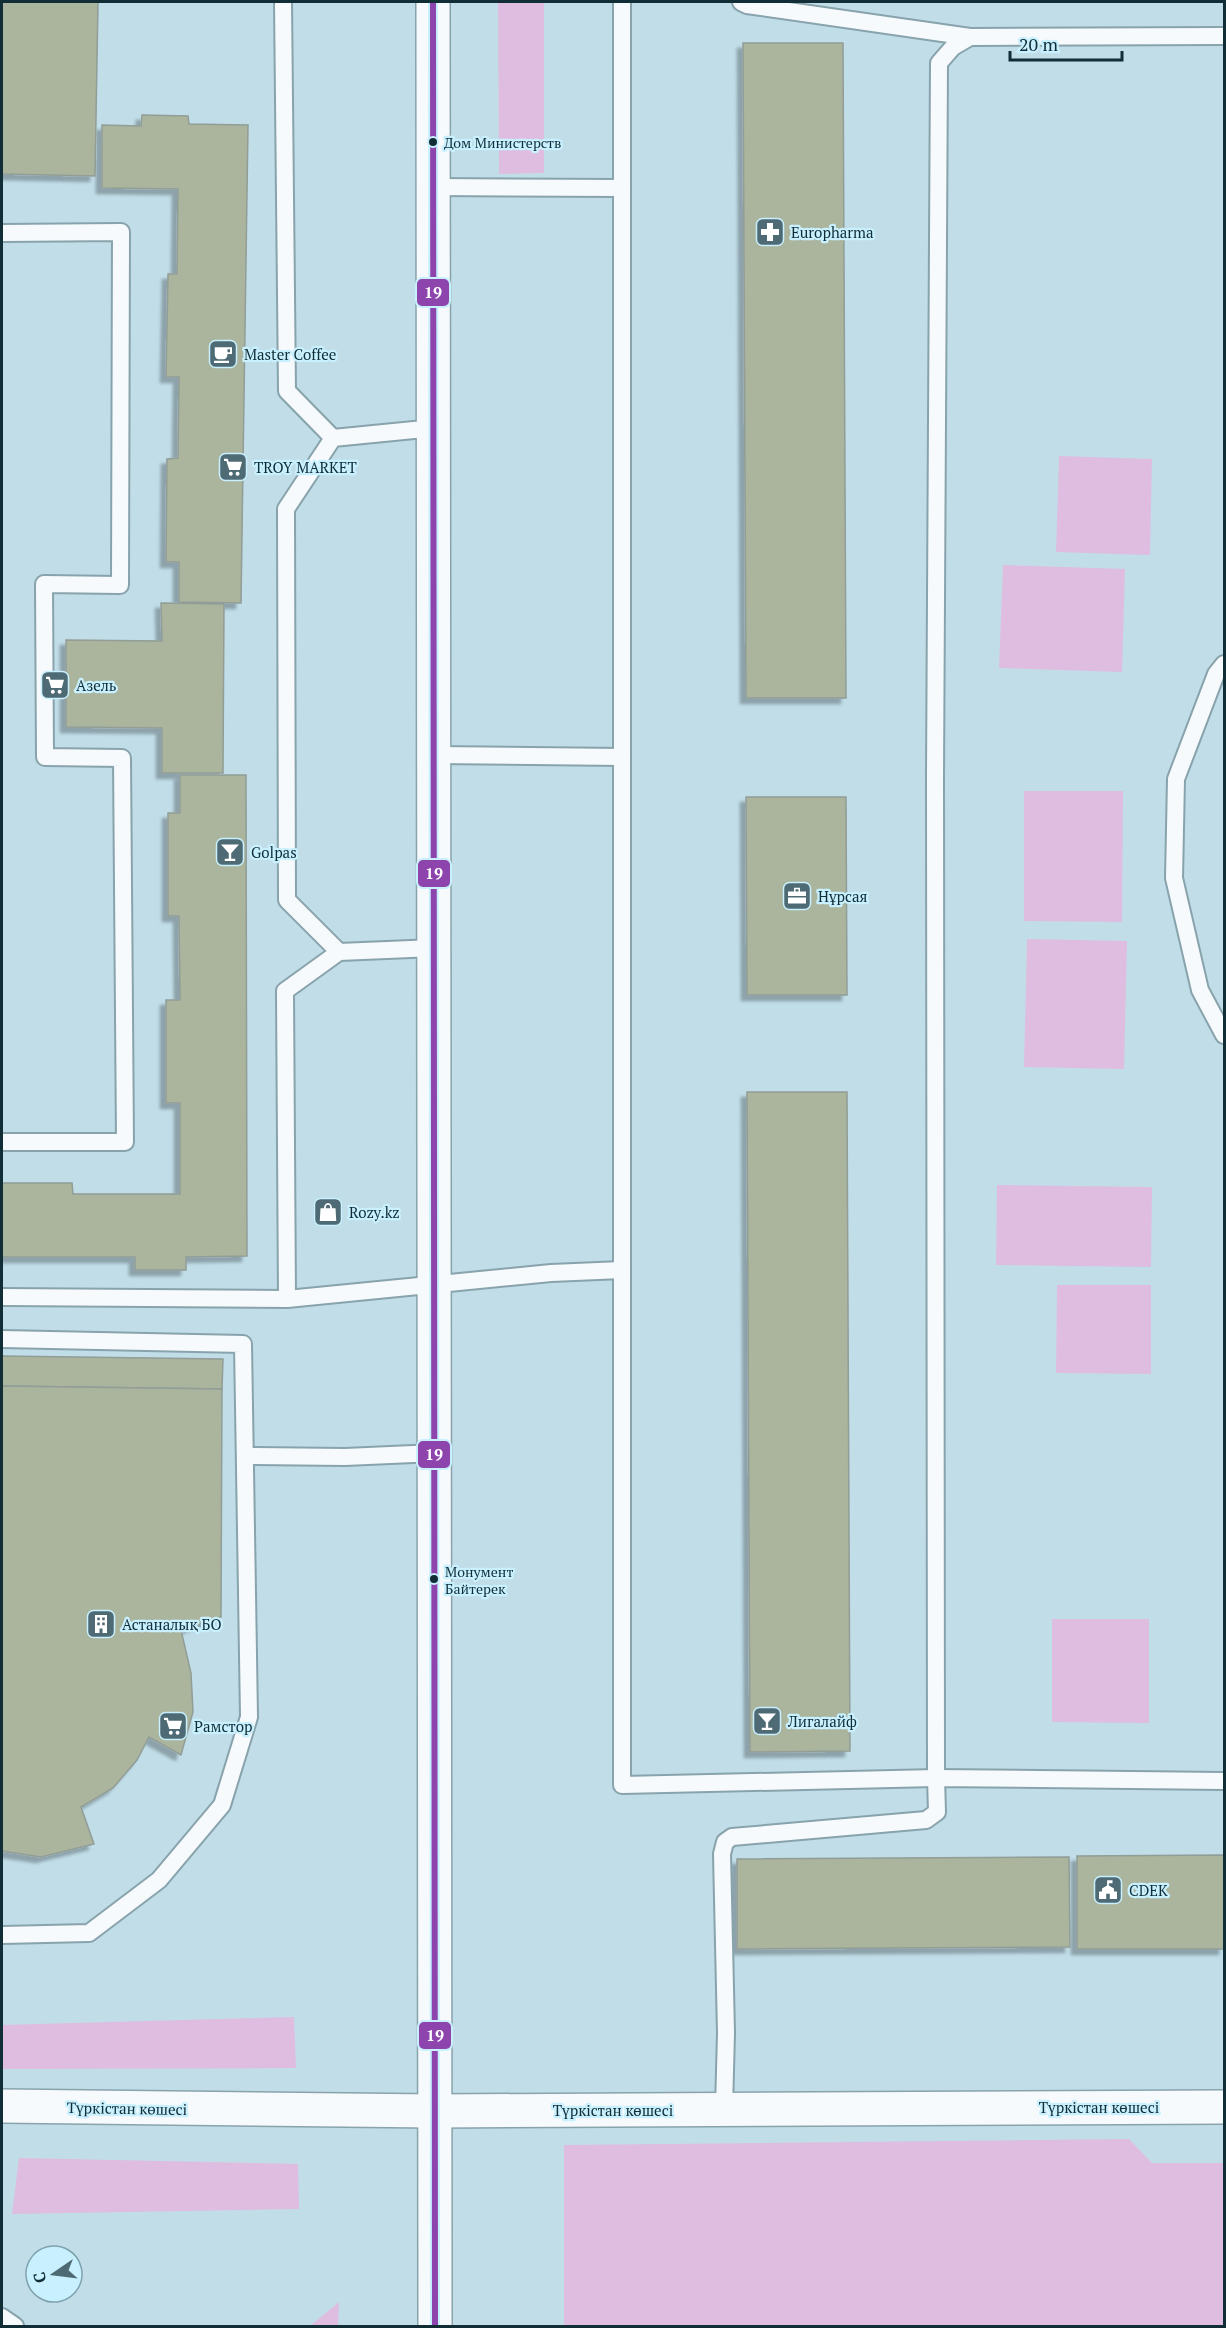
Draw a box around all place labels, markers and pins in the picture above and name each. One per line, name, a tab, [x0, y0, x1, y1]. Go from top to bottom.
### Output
place label: Дом Министерств	[444, 133, 561, 152]
marker: Дом Министерств	[427, 136, 439, 148]
pharmacy icon: Europharma	[754, 216, 786, 248]
place label: Europharma	[791, 222, 874, 242]
cafe icon: Master Coffee	[207, 338, 239, 370]
place label: Master Coffee	[244, 344, 336, 364]
supermarket icon: TROY MARKET	[217, 451, 249, 483]
place label: TROY MARKET	[254, 457, 357, 477]
supermarket icon: Азель	[39, 669, 71, 701]
place label: Азель	[76, 675, 117, 695]
bar icon: Golpas	[214, 836, 246, 868]
place label: Golpas	[251, 842, 297, 862]
office icon: Нұрсая	[781, 880, 813, 912]
place label: Нұрсая	[818, 886, 868, 906]
shop icon: Rozy.kz	[312, 1196, 344, 1228]
place label: Rozy.kz	[349, 1202, 399, 1222]
place label: Монумент Байтерек	[445, 1562, 513, 1598]
marker: Монумент Байтерек	[428, 1573, 440, 1585]
building icon: Астаналық БО	[85, 1608, 117, 1640]
place label: Астаналық БО	[122, 1614, 222, 1634]
bar icon: Лигалайф	[751, 1705, 783, 1737]
supermarket icon: Рамстор	[157, 1710, 189, 1742]
place label: Лигалайф	[787, 1711, 857, 1731]
place label: Рамстор	[194, 1716, 252, 1736]
public building icon: CDEK	[1092, 1874, 1124, 1906]
place label: CDEK	[1129, 1880, 1168, 1900]

